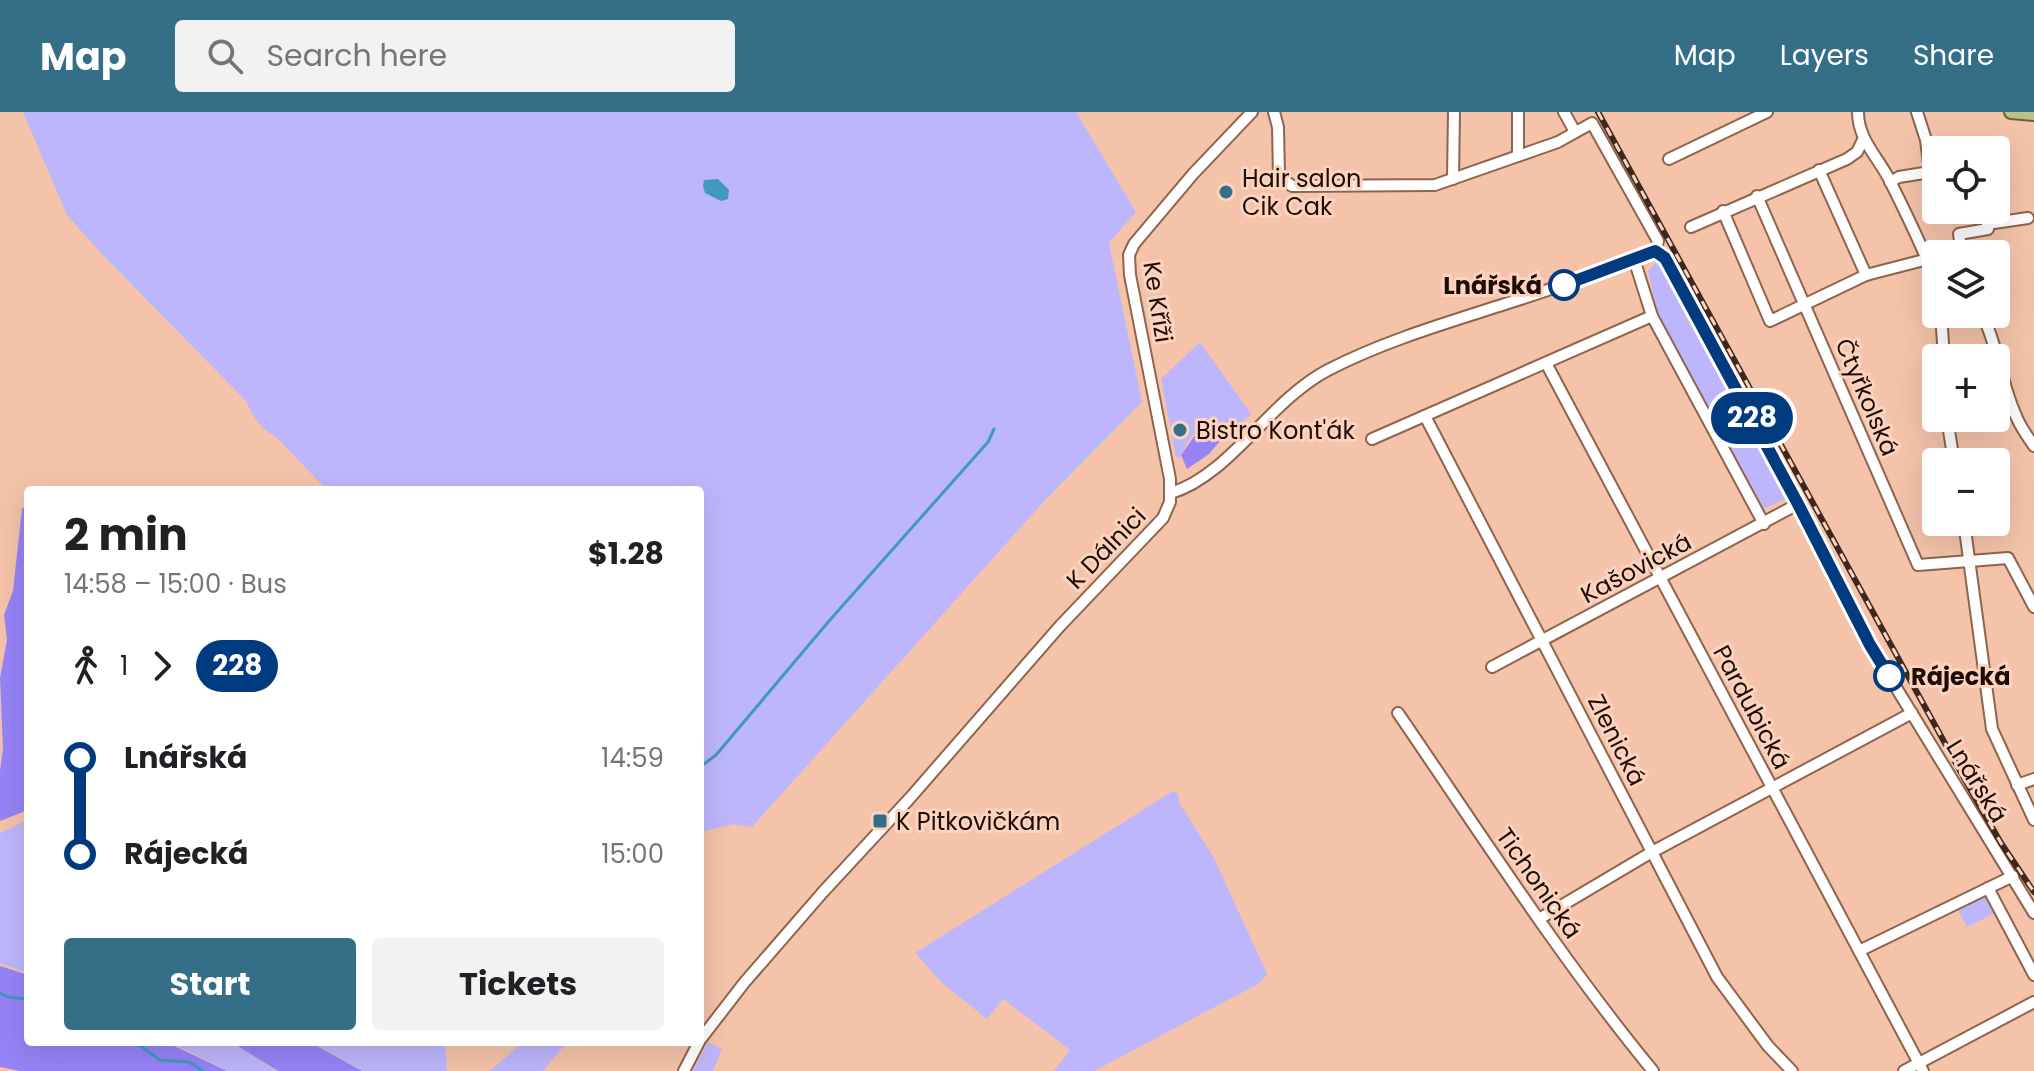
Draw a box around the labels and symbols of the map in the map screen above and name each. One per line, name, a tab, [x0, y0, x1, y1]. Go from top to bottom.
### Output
place label: Hair salon Cik Cak	[1242, 162, 1361, 223]
marker: Hair salon Cik Cak	[1217, 183, 1235, 201]
street label: Ke Kříži	[1135, 259, 1181, 345]
place label: Lnářská	[1443, 269, 1542, 302]
marker: Lnářská	[1549, 270, 1579, 300]
street label: Čtyřkolská	[1827, 333, 1907, 461]
line badge: 228	[1706, 392, 1798, 444]
place label: Bistro Kont'ák	[1196, 414, 1355, 447]
marker: Bistro Kont'ák	[1171, 421, 1189, 439]
street label: K Dálnici	[1059, 500, 1153, 596]
street label: Kašovická	[1575, 525, 1697, 611]
street label: Pardubická	[1706, 639, 1798, 775]
place label: Rájecká	[1911, 660, 2010, 693]
marker: Rájecká	[1874, 661, 1904, 691]
street label: Zlenická	[1580, 689, 1654, 791]
street label: Lnářská	[1939, 733, 2015, 829]
place label: K Pitkovičkám	[896, 805, 1060, 838]
marker: K Pitkovičkám	[871, 812, 889, 830]
street label: Tichonická	[1489, 821, 1589, 945]

